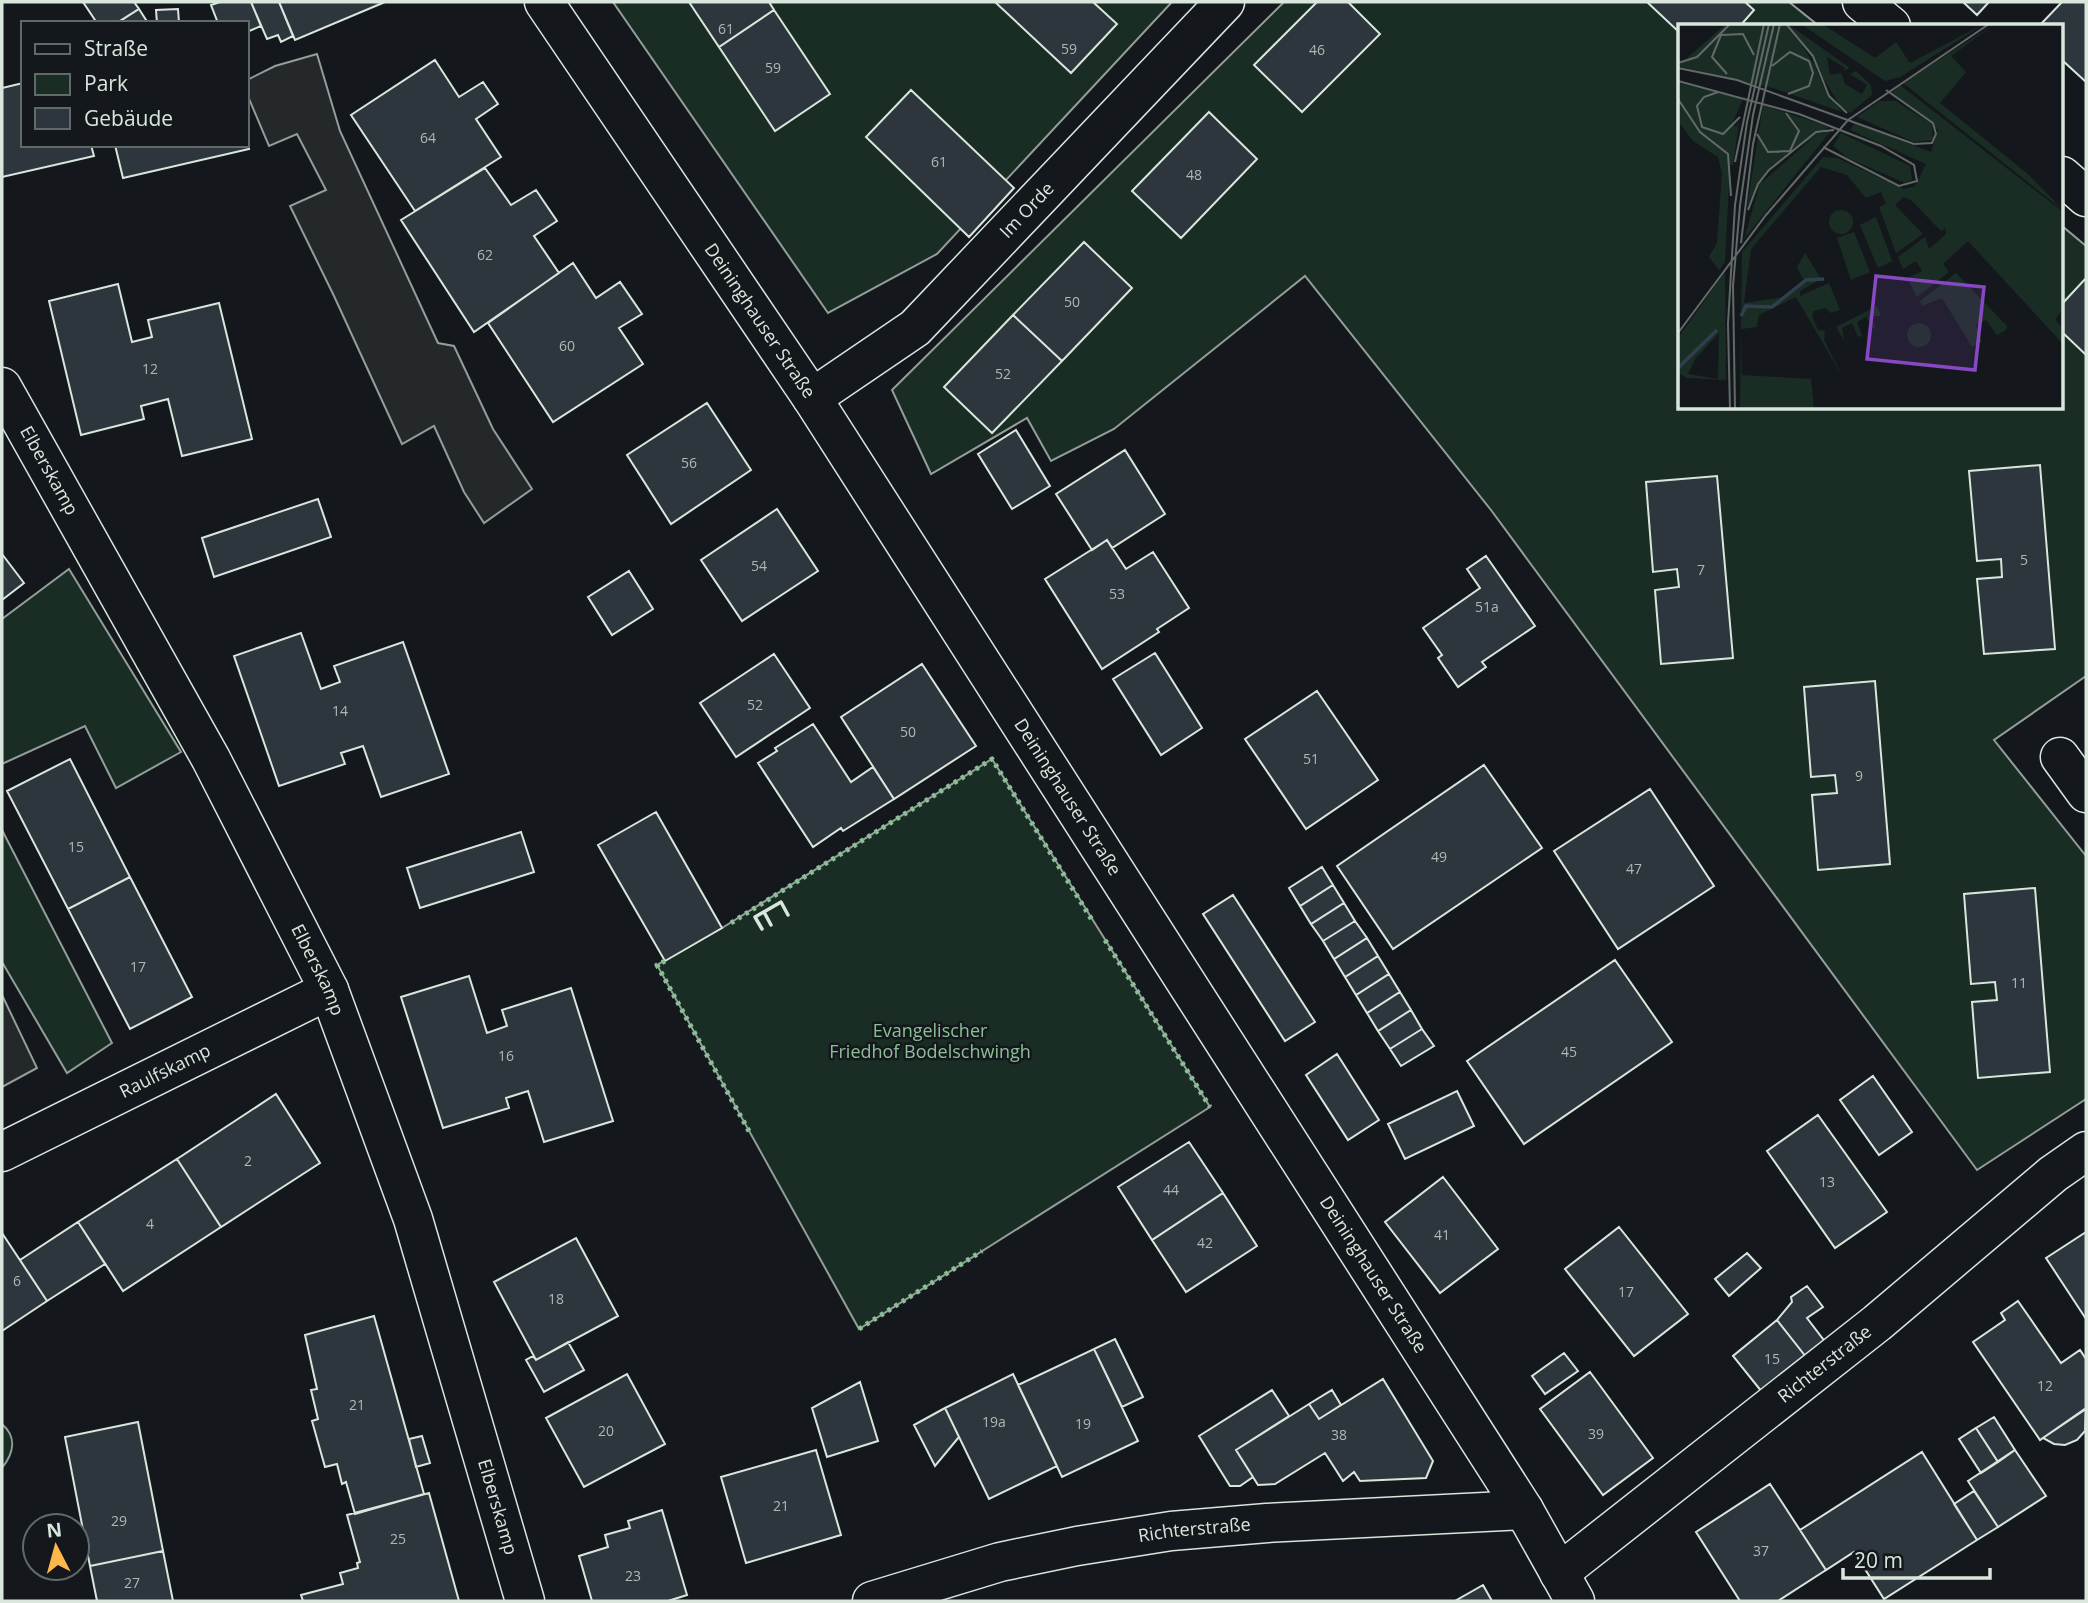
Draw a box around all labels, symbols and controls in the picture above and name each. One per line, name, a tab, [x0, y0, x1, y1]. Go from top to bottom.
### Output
house number: 61	[718, 19, 734, 38]
legend	[21, 21, 248, 147]
inset map	[1678, 24, 2064, 410]
text: Straße	[84, 34, 148, 62]
house number: 59	[1061, 39, 1077, 58]
house number: 46	[1309, 40, 1325, 59]
house number: 59	[765, 58, 781, 77]
text: Park	[84, 69, 128, 97]
text: Gebäude	[84, 104, 173, 132]
house number: 64	[420, 128, 436, 147]
house number: 61	[931, 152, 947, 171]
house number: 48	[1186, 165, 1202, 184]
street label: Im Orde	[994, 176, 1059, 243]
street label: Deininghauser Straße	[700, 238, 822, 402]
house number: 62	[477, 245, 493, 264]
house number: 50	[1064, 292, 1080, 311]
house number: 60	[559, 336, 575, 355]
house number: 12	[142, 359, 158, 378]
house number: 52	[995, 364, 1011, 383]
street label: Elberskamp	[15, 421, 85, 519]
house number: 56	[681, 453, 697, 472]
house number: 5	[2020, 550, 2028, 569]
house number: 54	[751, 556, 767, 575]
house number: 7	[1697, 560, 1705, 579]
house number: 53	[1109, 584, 1125, 603]
house number: 51a	[1475, 597, 1499, 616]
house number: 52	[747, 695, 763, 714]
house number: 14	[332, 701, 348, 720]
street label: Deininghauser Straße	[1009, 713, 1128, 880]
house number: 50	[900, 722, 916, 741]
house number: 51	[1303, 749, 1319, 768]
house number: 9	[1855, 766, 1863, 785]
house number: 15	[68, 837, 84, 856]
house number: 49	[1431, 847, 1447, 866]
house number: 47	[1626, 859, 1642, 878]
street label: Elberskamp	[286, 920, 350, 1018]
house number: 17	[130, 957, 146, 976]
house number: 11	[2011, 973, 2027, 992]
park label: Evangelischer Friedhof Bodelschwingh	[829, 1018, 1031, 1063]
street label: Raulfskamp	[115, 1038, 214, 1103]
house number: 45	[1561, 1042, 1577, 1061]
house number: 16	[498, 1046, 514, 1065]
house number: 2	[244, 1151, 252, 1170]
house number: 13	[1819, 1172, 1835, 1191]
house number: 44	[1163, 1180, 1179, 1199]
street label: Deininghauser Straße	[1315, 1191, 1433, 1357]
house number: 4	[146, 1214, 154, 1233]
house number: 41	[1434, 1225, 1450, 1244]
house number: 42	[1197, 1233, 1213, 1252]
house number: 6	[13, 1271, 21, 1290]
house number: 17	[1618, 1282, 1634, 1301]
house number: 18	[548, 1289, 564, 1308]
street label: Richterstraße	[1772, 1319, 1876, 1408]
house number: 15	[1764, 1349, 1780, 1368]
house number: 12	[2037, 1376, 2053, 1395]
house number: 21	[349, 1395, 365, 1414]
house number: 19a	[982, 1412, 1006, 1431]
house number: 19	[1075, 1414, 1091, 1433]
house number: 20	[598, 1421, 614, 1440]
house number: 39	[1588, 1424, 1604, 1443]
house number: 38	[1331, 1425, 1347, 1444]
street label: Elberskamp	[473, 1456, 524, 1557]
house number: 21	[773, 1496, 789, 1515]
house number: 29	[111, 1511, 127, 1530]
street label: Richterstraße	[1136, 1511, 1251, 1547]
north arrow	[21, 1512, 91, 1582]
text: N	[45, 1516, 63, 1544]
house number: 25	[390, 1529, 406, 1548]
scale bar	[1843, 1536, 1990, 1580]
house number: 37	[1753, 1541, 1769, 1560]
text: 20 m	[1854, 1546, 1903, 1574]
house number: 23	[625, 1566, 641, 1585]
house number: 27	[124, 1573, 140, 1592]

